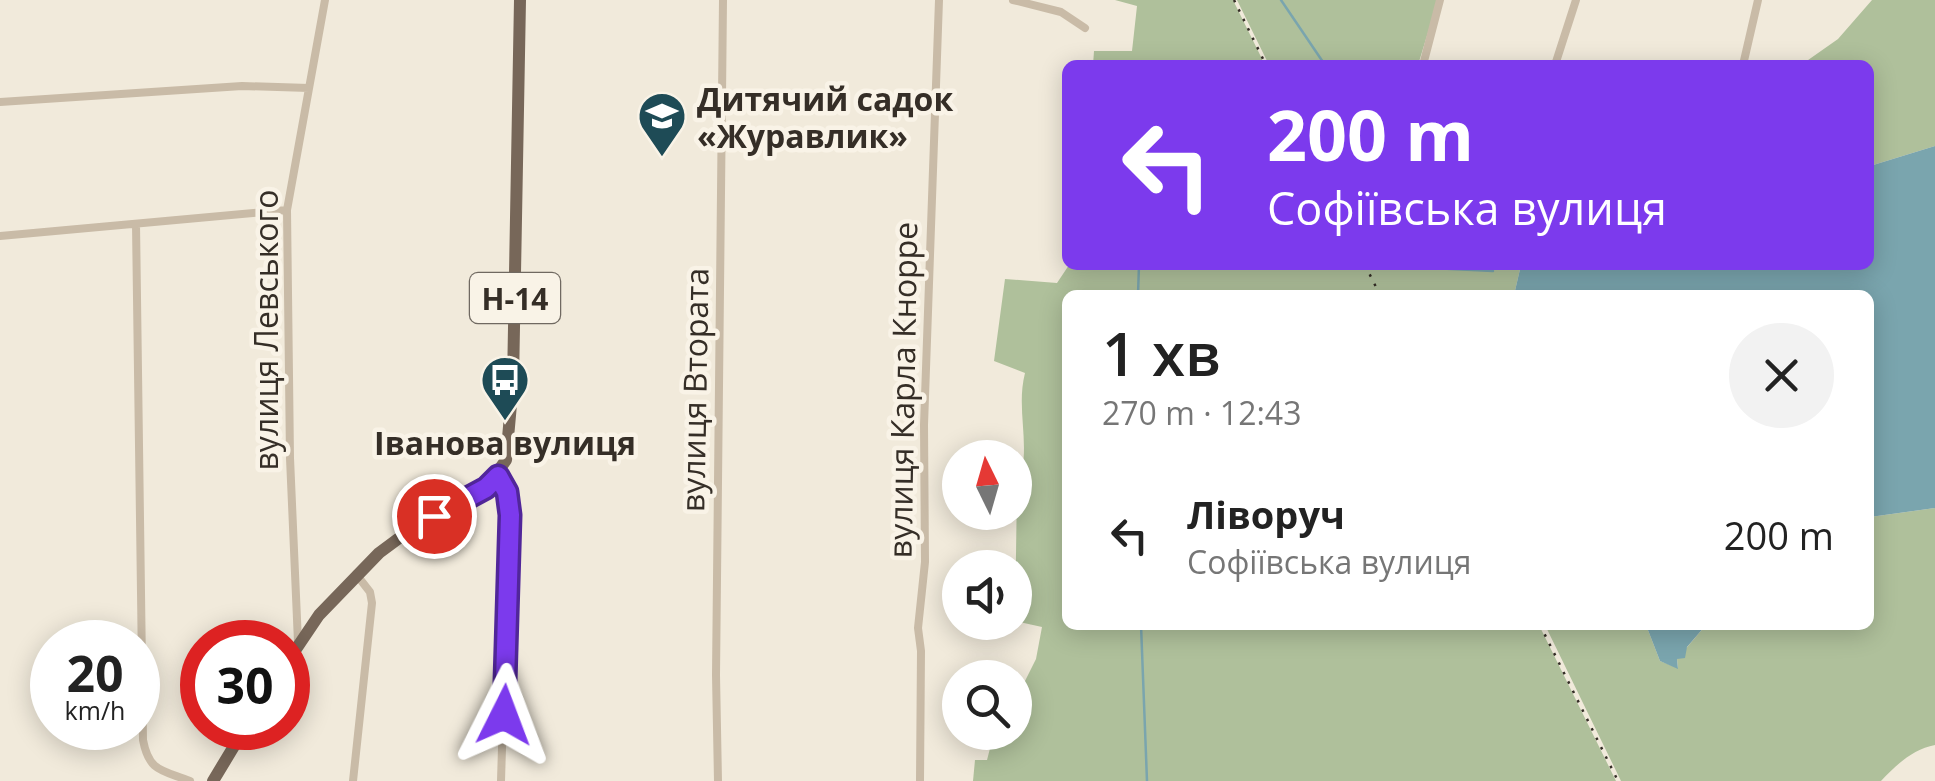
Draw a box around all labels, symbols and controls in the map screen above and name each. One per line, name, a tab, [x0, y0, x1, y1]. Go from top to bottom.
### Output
place label: Дитячий садок «Журавлик»	[697, 77, 953, 157]
text: 200 m	[1267, 86, 1474, 182]
school or university icon: Дитячий садок «Журавлик»	[636, 90, 688, 158]
icon: left	[1102, 100, 1232, 230]
text: Софіївська вулиця	[1267, 177, 1667, 238]
street label: вулиця Левського	[244, 190, 287, 471]
street label: вулиця Карла Кнорре	[878, 221, 926, 559]
street label: вулиця Втората	[670, 267, 718, 513]
road number: Н-14	[470, 273, 560, 323]
text: 1 хв	[1102, 312, 1221, 394]
button: close	[1729, 323, 1834, 428]
bus stop icon: Іванова вулиця	[479, 354, 531, 422]
text: 270 m · 12:43	[1102, 391, 1301, 434]
place label: Іванова вулиця	[374, 421, 636, 464]
north arrow	[942, 440, 1032, 530]
map controls	[942, 440, 1032, 750]
pin	[392, 474, 477, 559]
text: Ліворуч	[1187, 488, 1345, 540]
icon: arrive	[407, 489, 462, 544]
icon: left	[1102, 508, 1157, 563]
text: 200 m	[1724, 509, 1834, 561]
text: Софіївська вулиця	[1187, 540, 1471, 583]
button: sound	[942, 550, 1032, 640]
speed limit sign: 30	[180, 620, 310, 750]
text: 20	[66, 639, 124, 707]
button: search	[942, 660, 1032, 750]
position arrow	[452, 663, 556, 767]
text: km/h	[65, 693, 125, 727]

